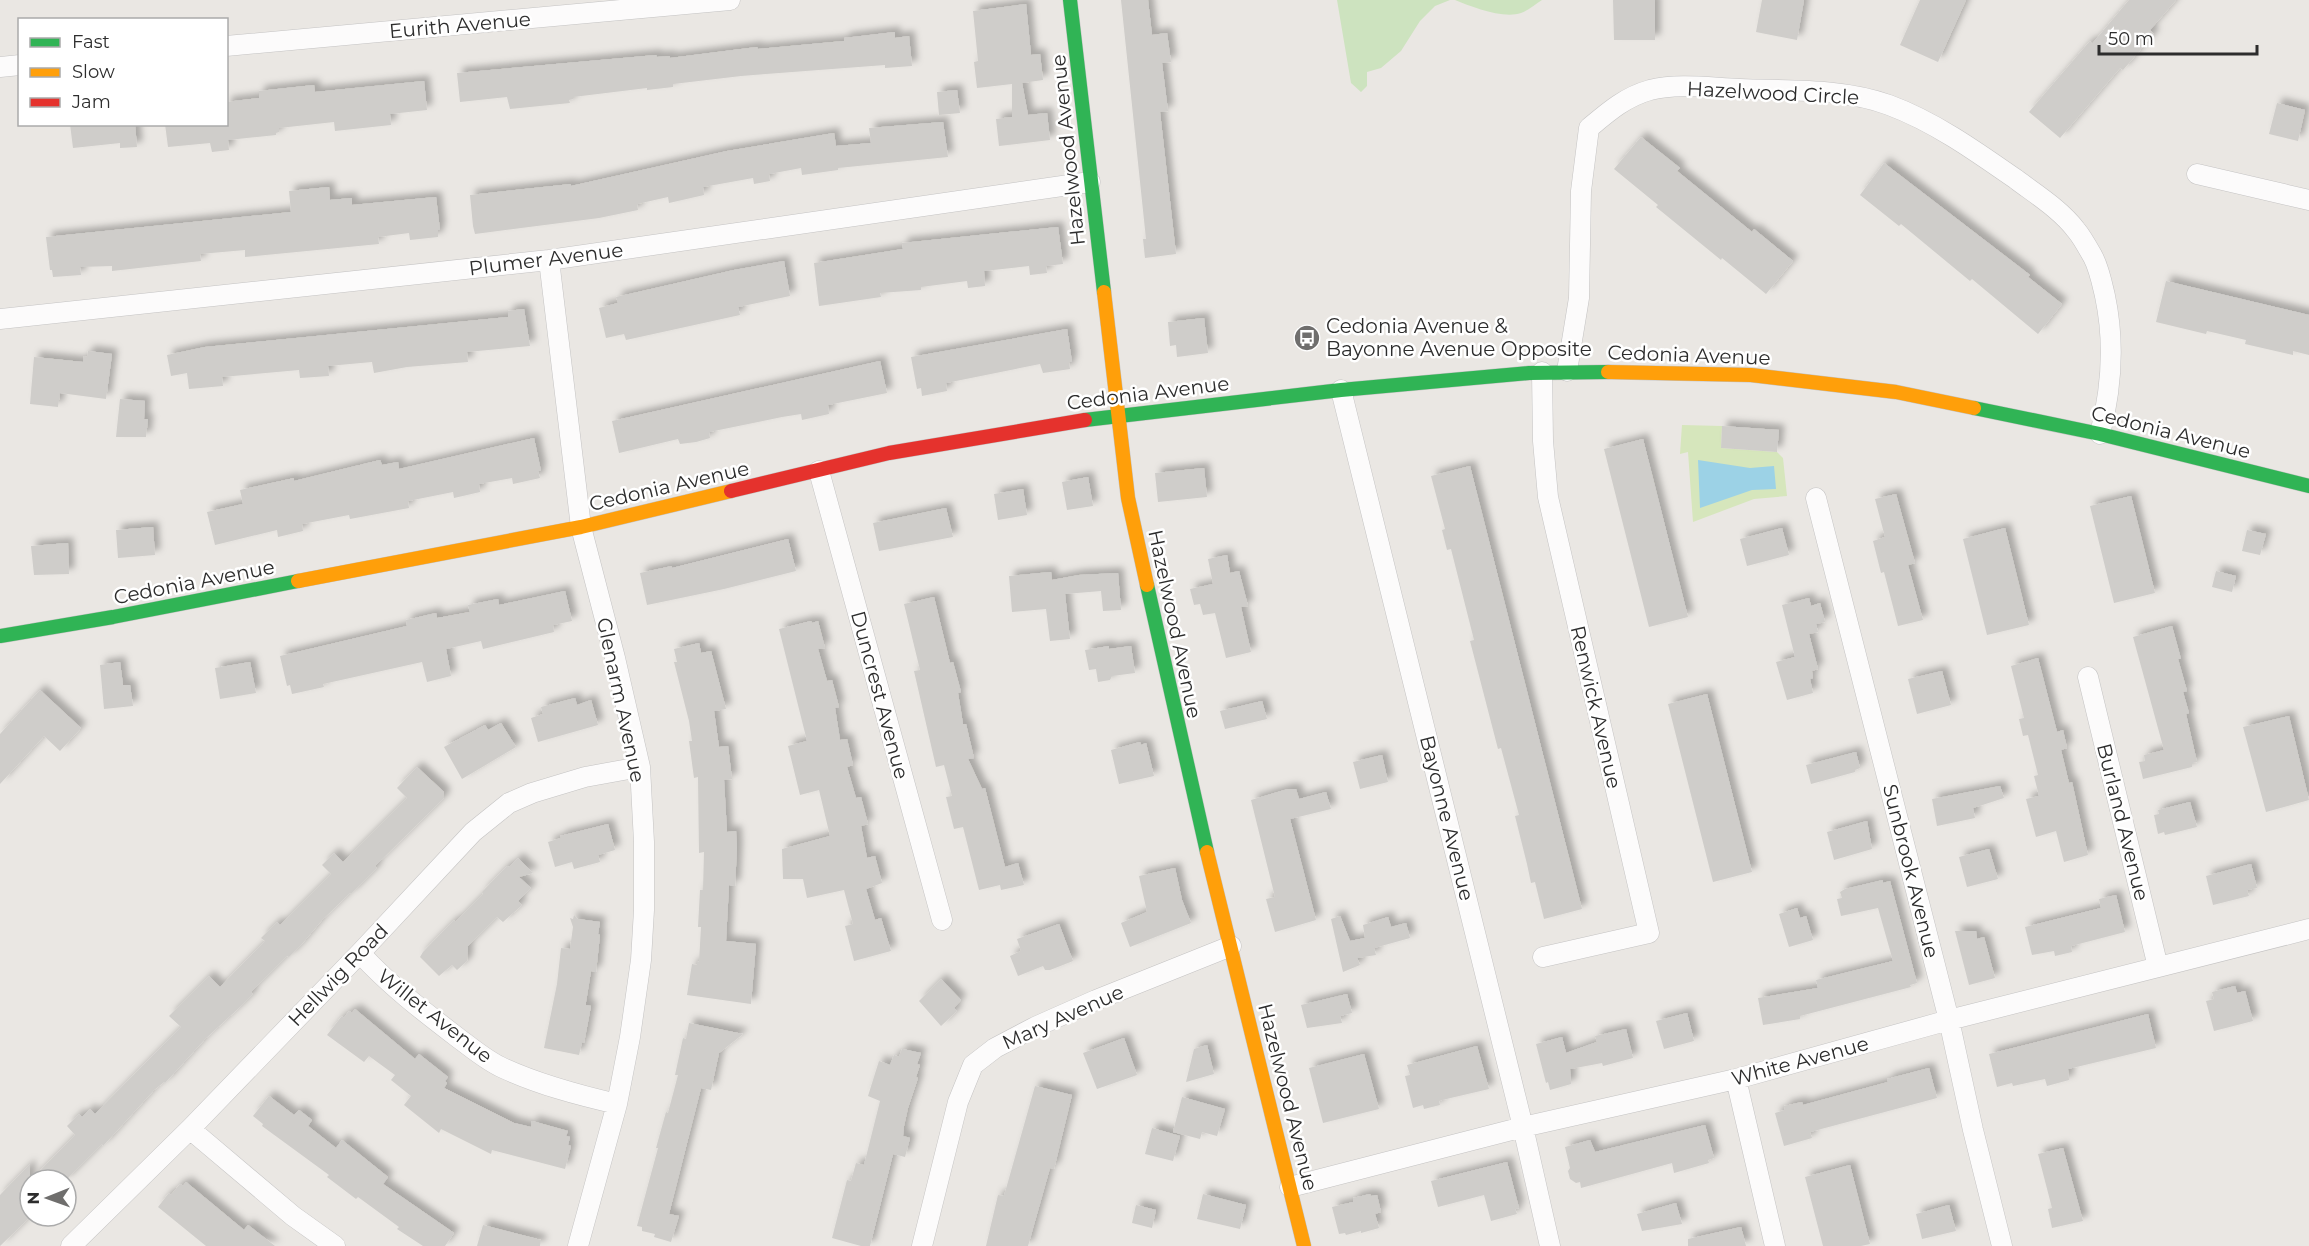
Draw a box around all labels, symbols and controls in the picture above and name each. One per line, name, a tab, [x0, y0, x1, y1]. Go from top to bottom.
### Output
street label: Eurith Avenue	[388, 7, 532, 43]
legend	[18, 18, 228, 126]
scale bar	[2099, 18, 2256, 56]
text: 50 m	[2108, 28, 2154, 50]
text: Fast	[72, 31, 110, 53]
street label: Hazelwood Avenue	[1046, 53, 1090, 247]
text: Slow	[72, 61, 115, 83]
street label: Hazelwood Circle	[1686, 76, 1860, 110]
text: Jam	[71, 91, 111, 113]
street label: Plumer Avenue	[468, 238, 624, 280]
place label: Cedonia Avenue & Bayonne Avenue Opposite	[1326, 314, 1592, 361]
bus stop icon: Cedonia Avenue & Bayonne Avenue Opposite	[1292, 323, 1322, 353]
street label: Cedonia Avenue	[1607, 340, 1771, 370]
street label: Cedonia Avenue	[1065, 371, 1231, 415]
street label: Cedonia Avenue	[2089, 401, 2253, 463]
street label: Cedonia Avenue	[587, 456, 751, 516]
street label: Hazelwood Avenue	[1143, 528, 1207, 720]
street label: Cedonia Avenue	[112, 555, 276, 609]
street label: Duncrest Avenue	[846, 608, 914, 782]
street label: Glenarm Avenue	[592, 615, 650, 785]
street label: Renwick Avenue	[1566, 623, 1626, 791]
street label: Bayonne Avenue	[1415, 733, 1479, 903]
street label: Burland Avenue	[2092, 741, 2154, 903]
street label: Sunbrook Avenue	[1878, 782, 1944, 960]
street label: Hellwig Road	[283, 919, 393, 1031]
street label: Willet Avenue	[373, 964, 497, 1068]
street label: Mary Avenue	[999, 980, 1127, 1054]
street label: Hazelwood Avenue	[1253, 1001, 1323, 1193]
street label: White Avenue	[1729, 1031, 1871, 1091]
north arrow	[18, 1168, 78, 1228]
text: N	[24, 1192, 43, 1205]

